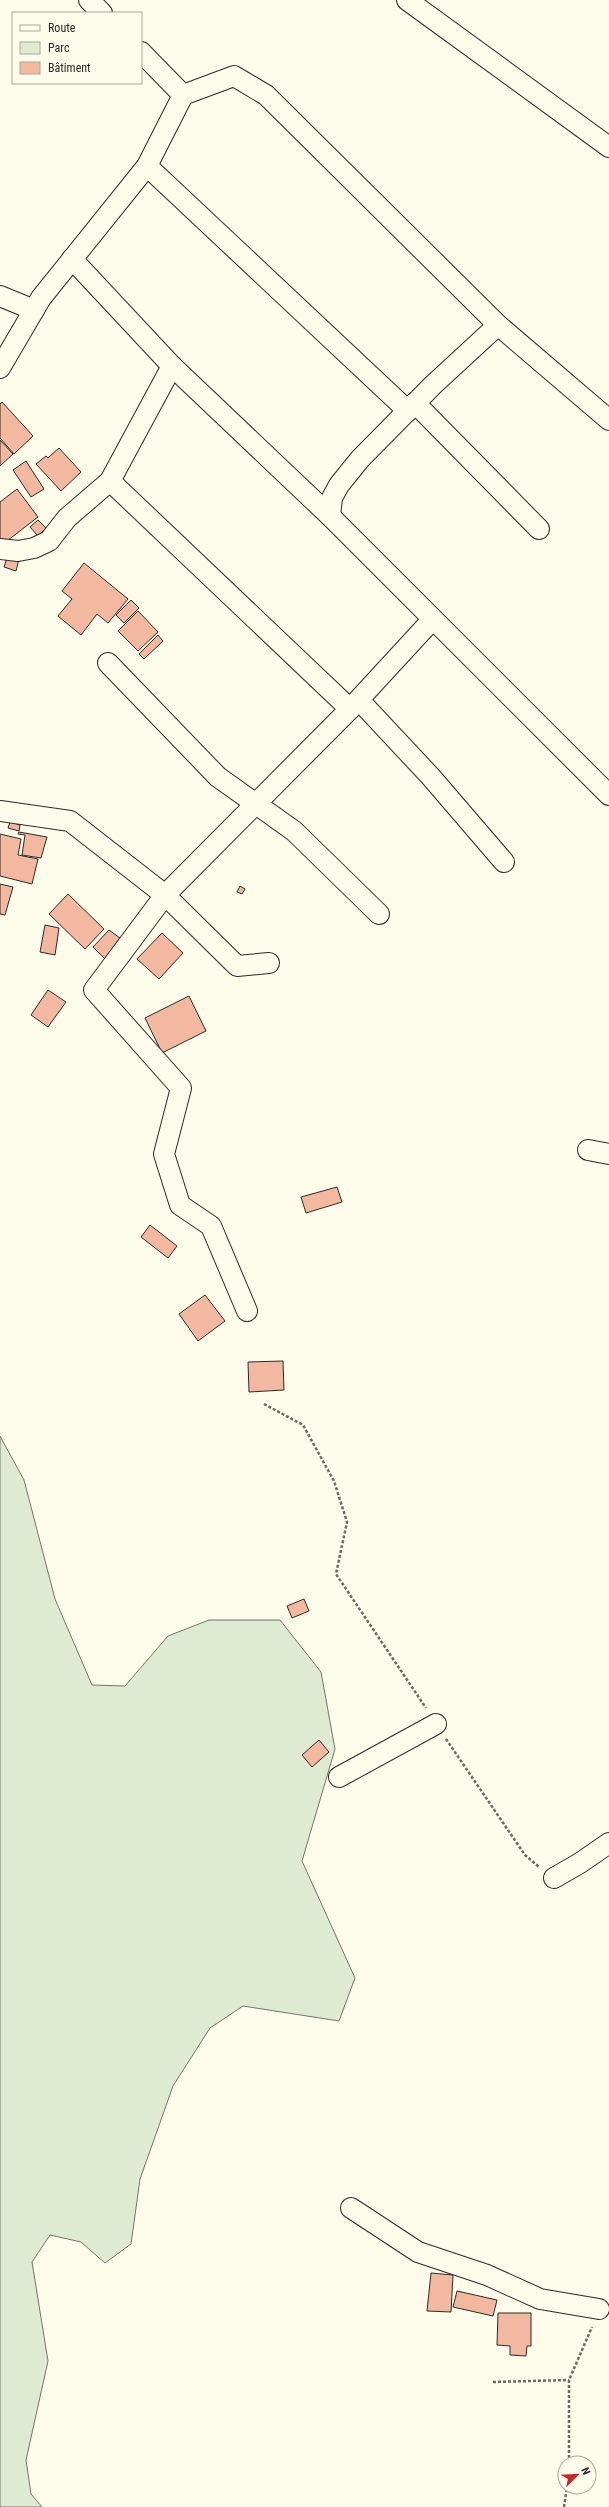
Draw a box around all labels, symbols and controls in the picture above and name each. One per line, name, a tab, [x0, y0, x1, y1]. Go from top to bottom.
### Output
legend	[12, 12, 142, 84]
text: Route	[48, 21, 76, 35]
text: Parc	[48, 41, 70, 55]
text: Bâtiment	[48, 61, 91, 75]
north arrow	[557, 2455, 597, 2495]
text: N	[578, 2465, 593, 2477]

